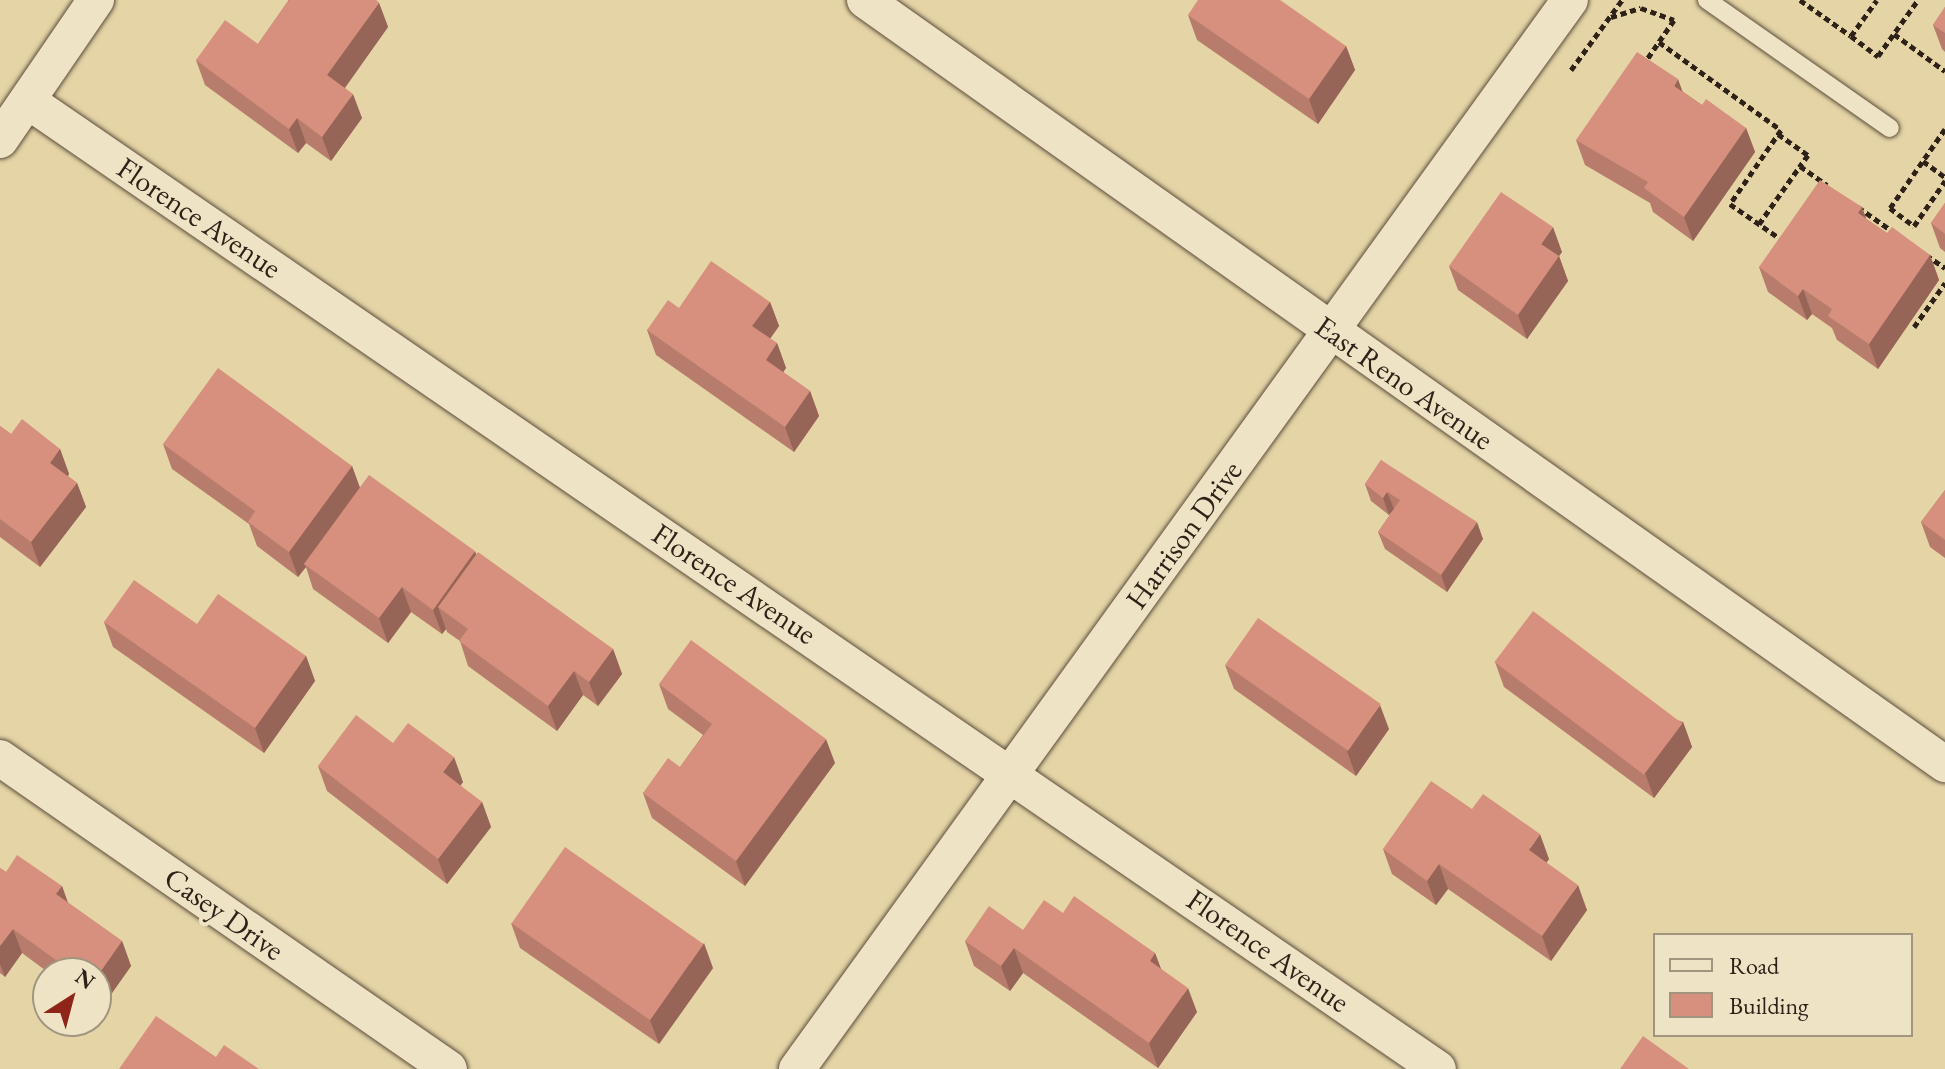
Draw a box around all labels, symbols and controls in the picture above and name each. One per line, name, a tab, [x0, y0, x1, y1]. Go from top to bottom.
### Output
street label: Florence Avenue	[110, 150, 288, 286]
street label: East Reno Avenue	[1308, 308, 1500, 458]
street label: Harrison Drive	[1118, 454, 1250, 616]
street label: Florence Avenue	[645, 516, 823, 652]
street label: Casey Drive	[157, 860, 291, 968]
street label: Florence Avenue	[1180, 882, 1356, 1020]
legend	[1653, 933, 1913, 1037]
text: Road	[1729, 950, 1779, 981]
north arrow	[32, 957, 112, 1037]
text: N	[69, 962, 101, 996]
text: Building	[1729, 990, 1809, 1021]

